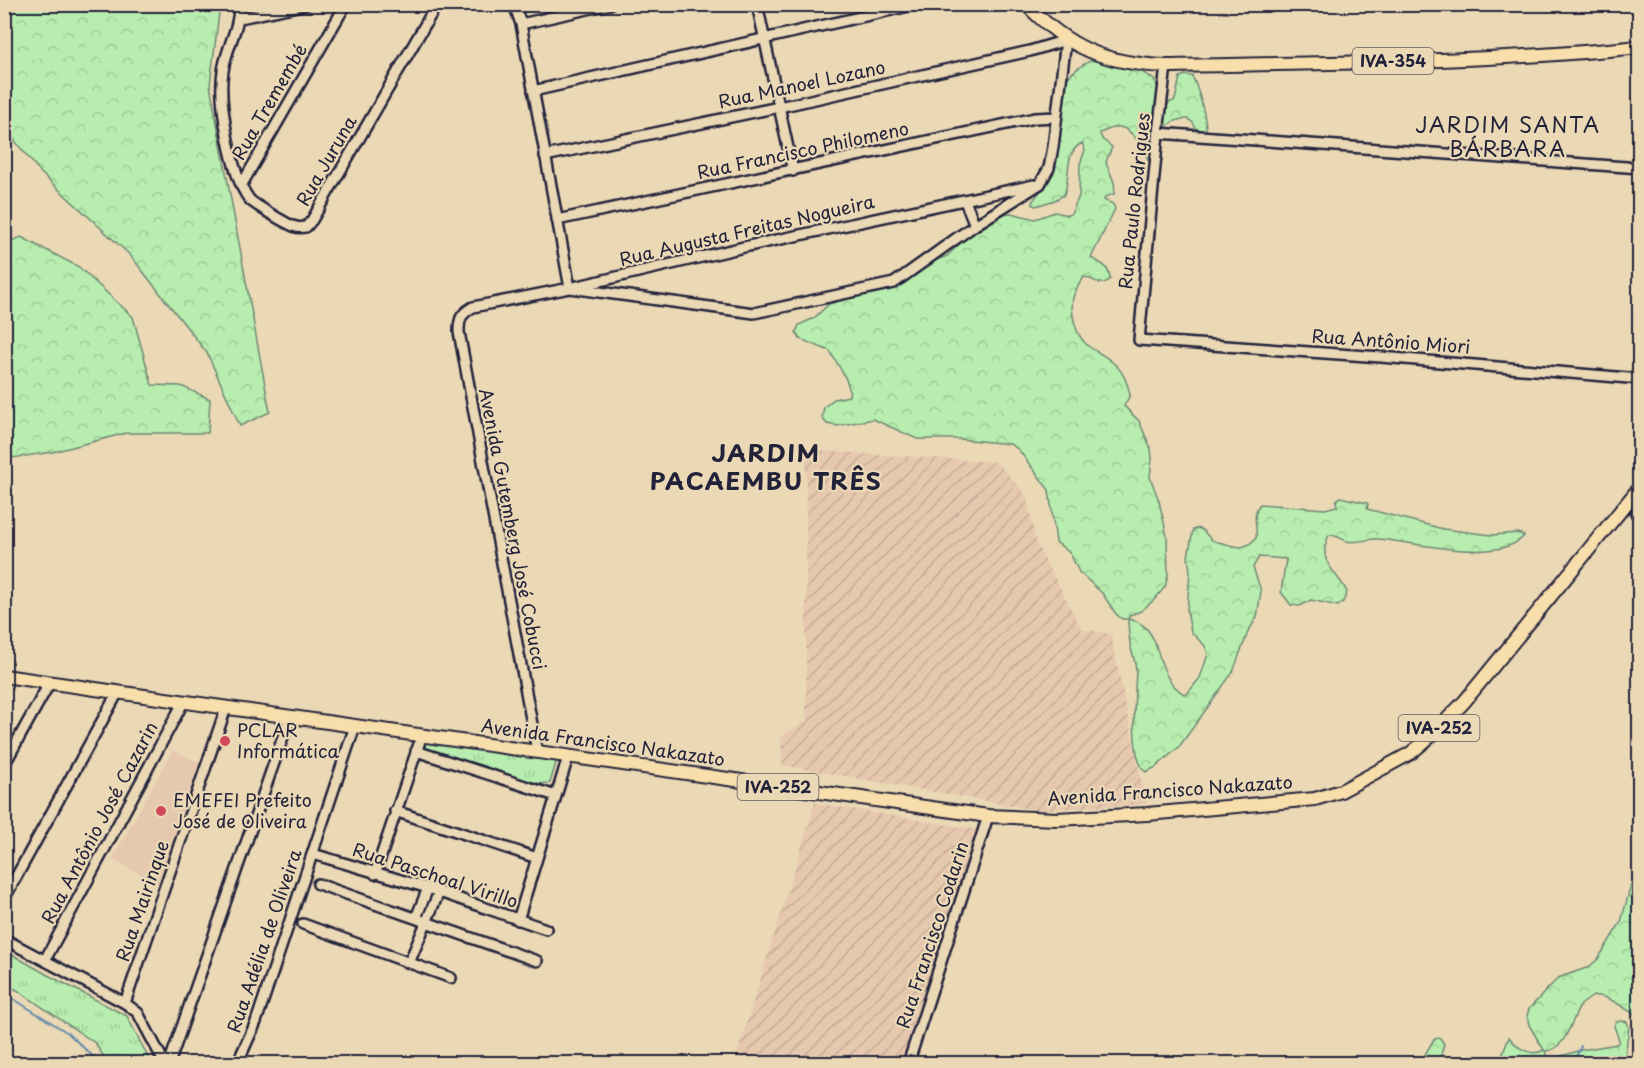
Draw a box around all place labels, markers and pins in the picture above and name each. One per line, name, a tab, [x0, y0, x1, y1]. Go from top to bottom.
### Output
place label: PCLAR Informática	[237, 716, 339, 764]
marker: PCLAR Informática	[218, 734, 232, 748]
place label: EMEFEI Prefeito José de Oliveira	[173, 786, 312, 834]
marker: EMEFEI Prefeito José de Oliveira	[154, 804, 168, 818]

